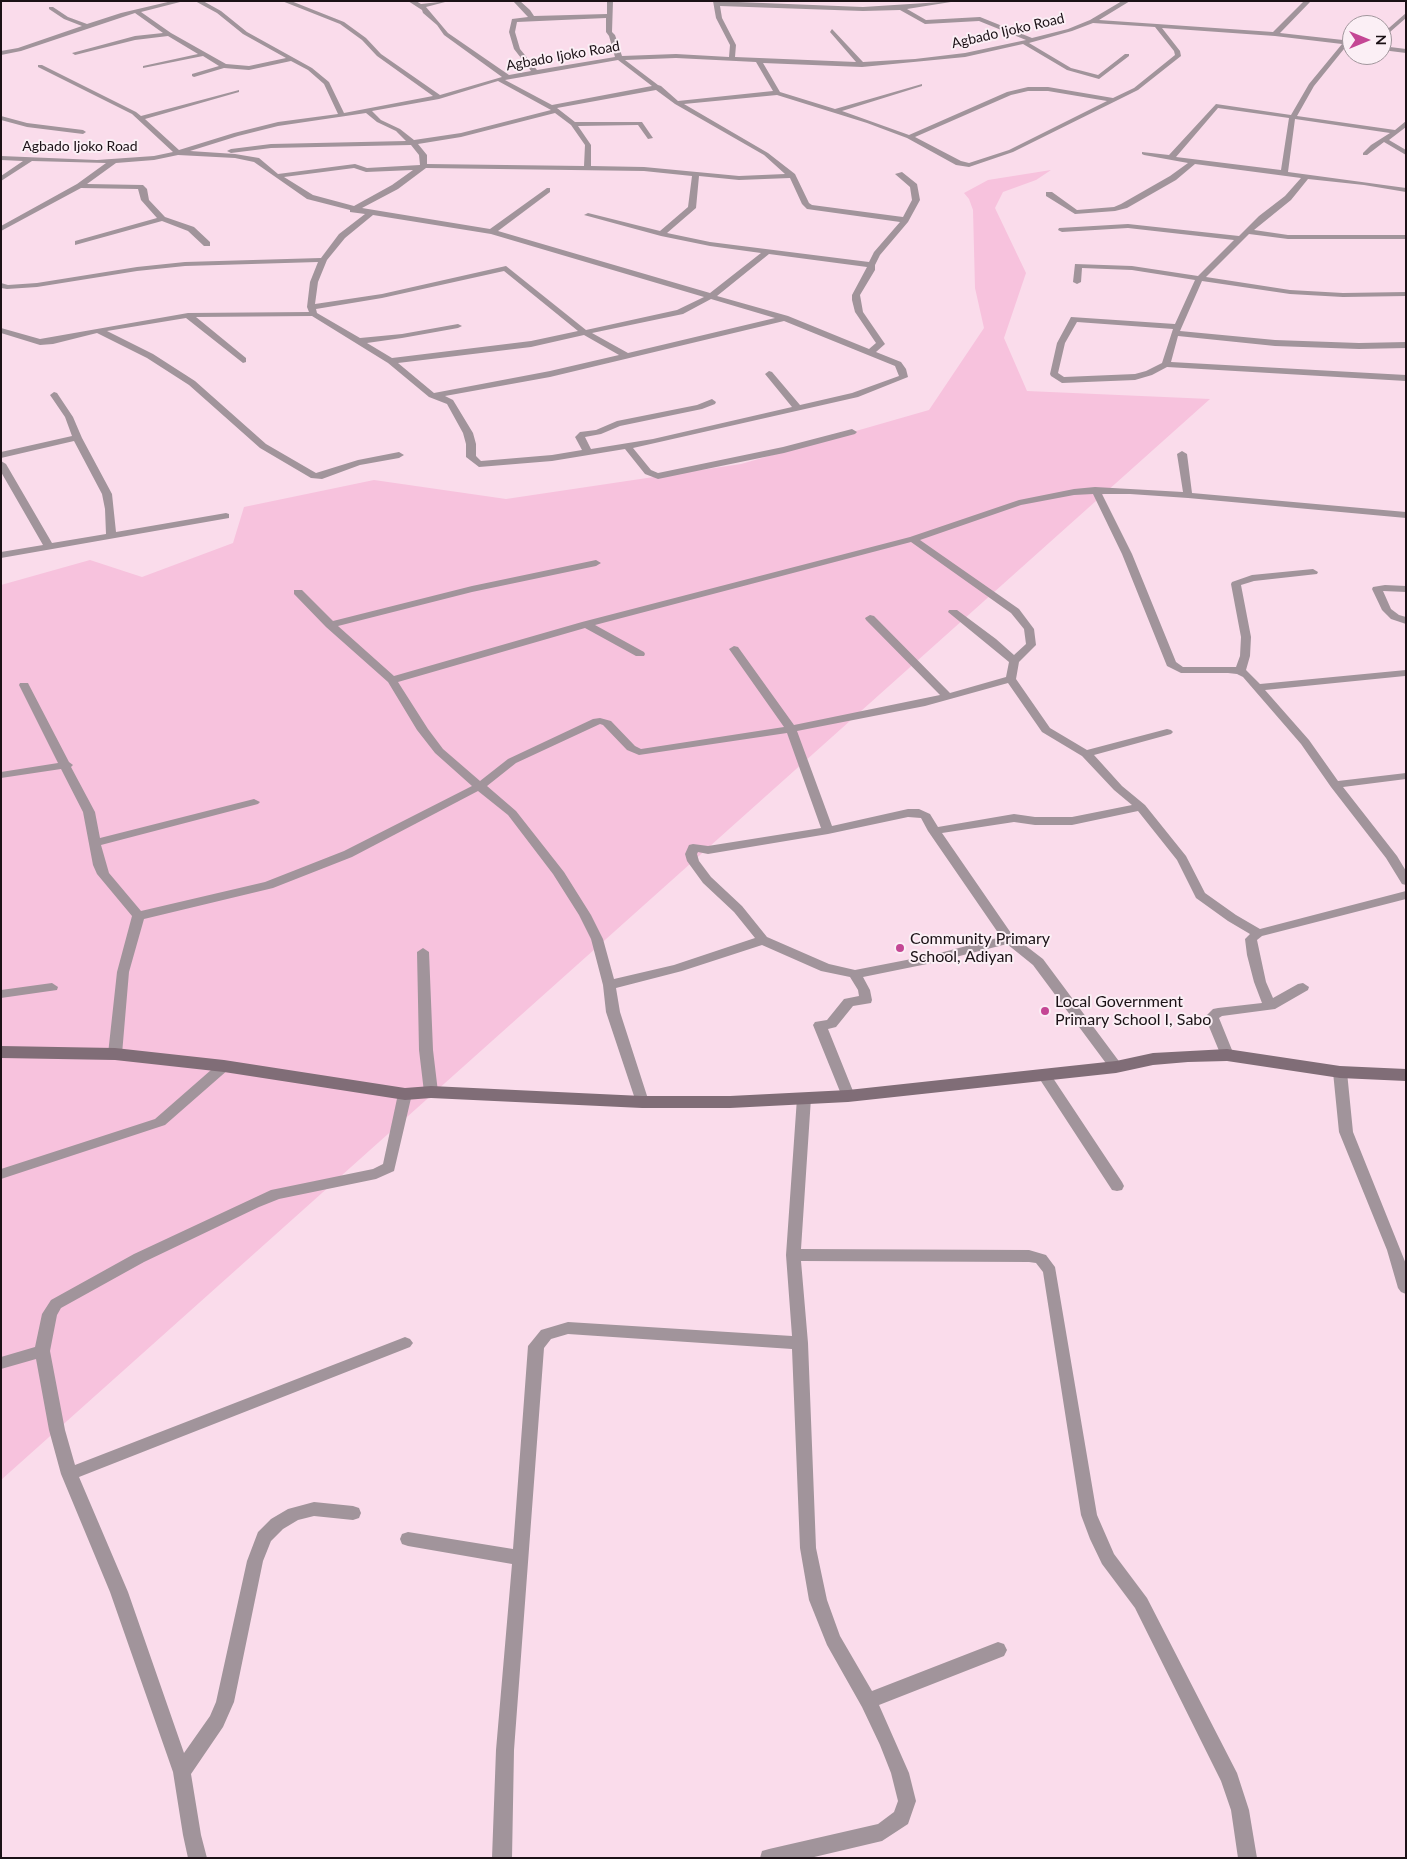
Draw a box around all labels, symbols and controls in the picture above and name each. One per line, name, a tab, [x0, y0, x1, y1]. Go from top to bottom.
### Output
street label: Agbado Ijoko Road	[950, 10, 1066, 52]
north arrow	[1342, 15, 1392, 65]
text: N	[1373, 35, 1390, 45]
street label: Agbado Ijoko Road	[505, 38, 621, 74]
street label: Agbado Ijoko Road	[22, 138, 138, 154]
place label: Community Primary School, Adiyan	[910, 929, 1050, 967]
marker: Community Primary School, Adiyan	[894, 942, 906, 954]
place label: Local Government Primary School I, Sabo	[1055, 992, 1211, 1030]
marker: Local Government Primary School I, Sabo	[1039, 1005, 1051, 1017]

